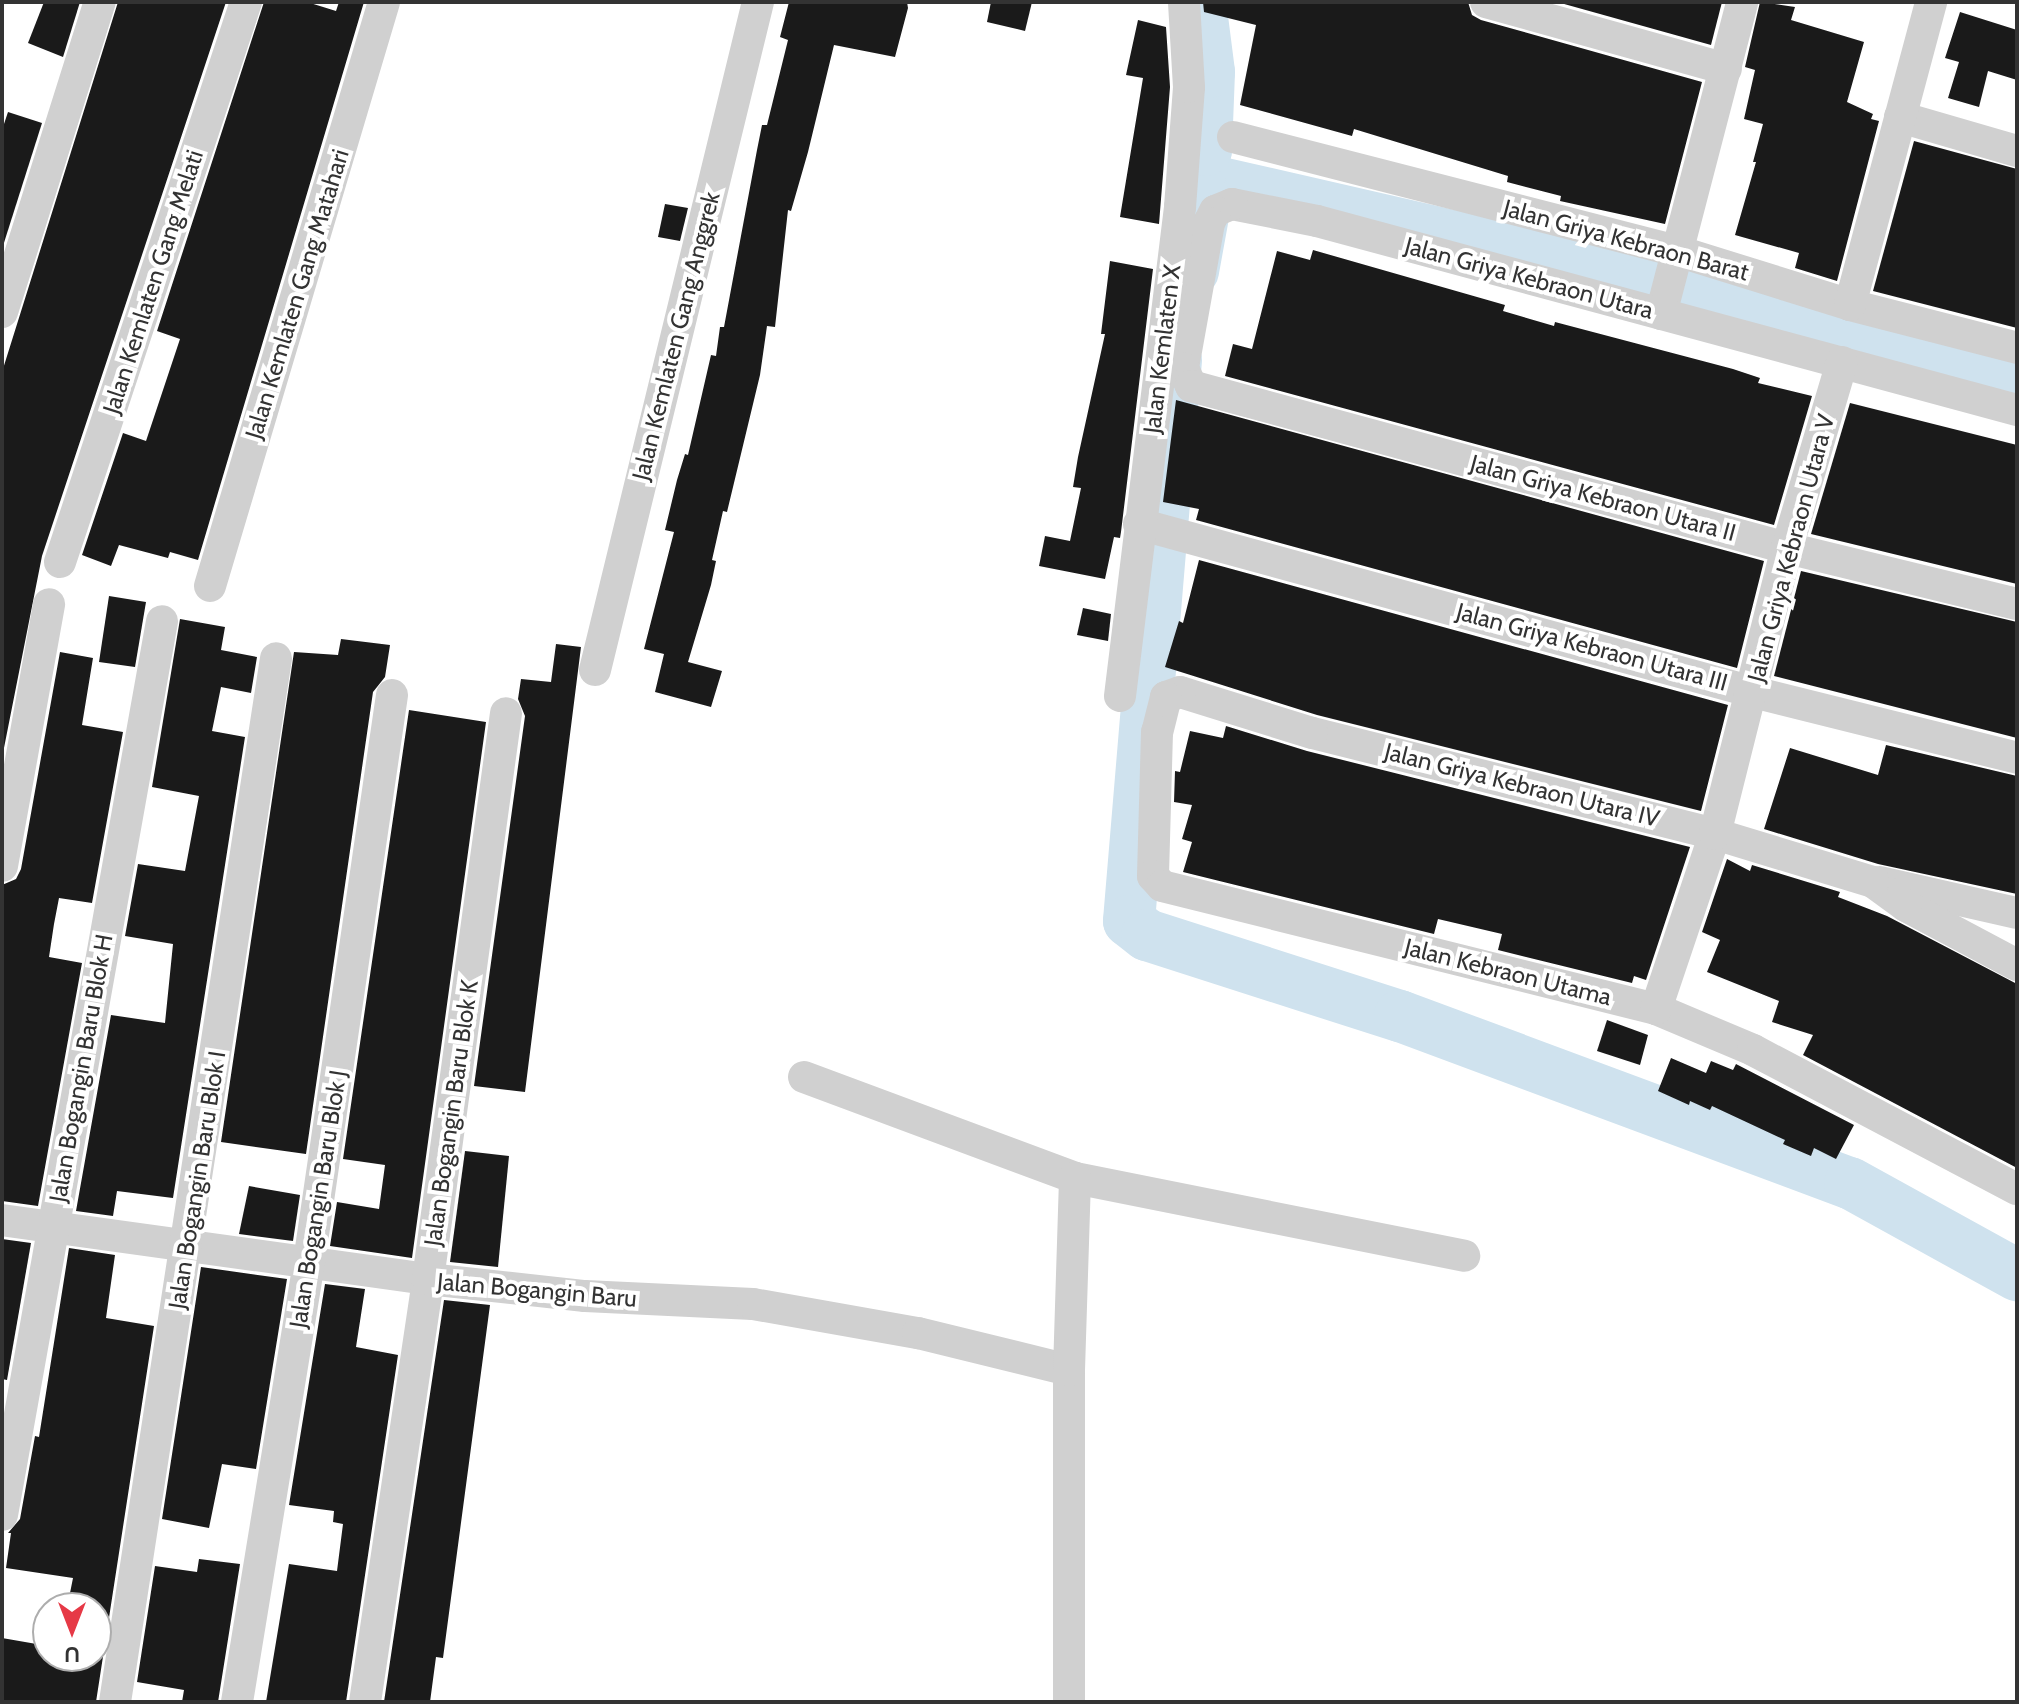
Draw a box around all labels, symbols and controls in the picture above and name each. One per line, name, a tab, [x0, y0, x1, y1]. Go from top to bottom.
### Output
street label: Jalan Kemlaten Gang Matahari	[239, 146, 355, 442]
street label: Jalan Kemlaten Gang Melati	[97, 147, 209, 417]
street label: Jalan Kemlaten Gang Anggrek	[626, 189, 726, 483]
street label: Jalan Griya Kebraon Barat	[1500, 193, 1752, 287]
street label: Jalan Griya Kebraon Utara	[1402, 231, 1656, 325]
street label: Jalan Kemlaten X	[1137, 263, 1187, 435]
street label: Jalan Griya Kebraon Utara V	[1741, 411, 1841, 685]
street label: Jalan Griya Kebraon Utara II	[1467, 449, 1739, 547]
street label: Jalan Griya Kebraon Utara III	[1453, 597, 1731, 697]
street label: Jalan Griya Kebraon Utara IV	[1382, 737, 1662, 833]
street label: Jalan Bogangin Baru Blok H	[43, 932, 119, 1204]
street label: Jalan Kebraon Utama	[1402, 932, 1614, 1012]
street label: Jalan Bogangin Baru Blok K	[418, 978, 484, 1248]
street label: Jalan Bogangin Baru Blok I	[162, 1049, 232, 1311]
street label: Jalan Bogangin Baru Blok J	[283, 1068, 353, 1330]
street label: Jalan Bogangin Baru	[436, 1267, 638, 1313]
north arrow	[32, 1592, 112, 1672]
text: U	[64, 1641, 80, 1668]

